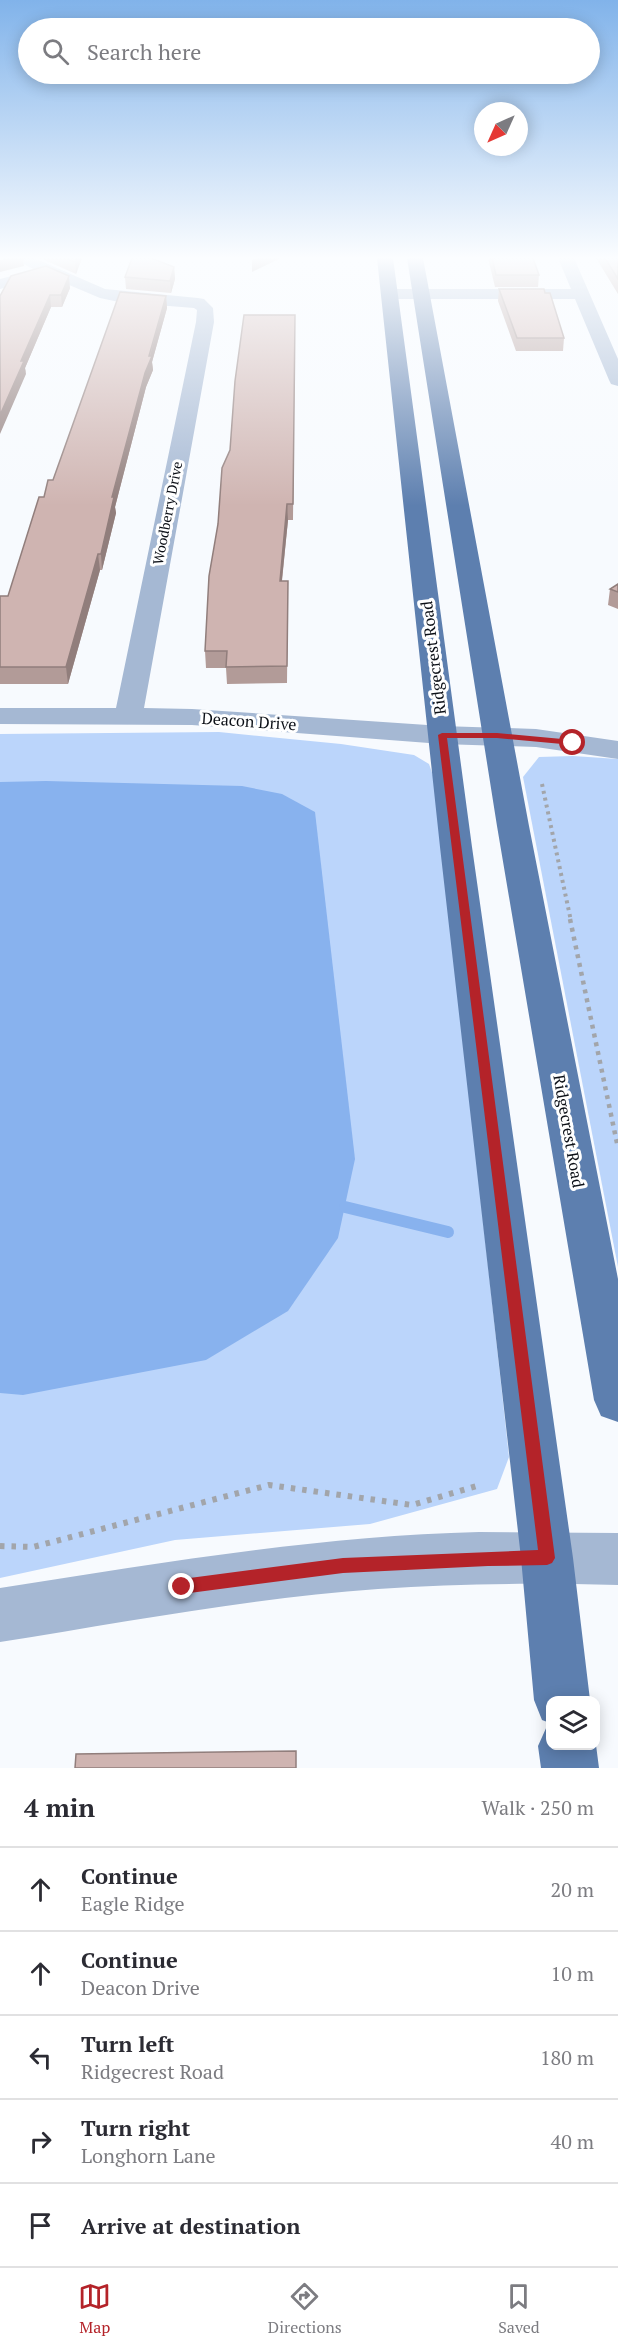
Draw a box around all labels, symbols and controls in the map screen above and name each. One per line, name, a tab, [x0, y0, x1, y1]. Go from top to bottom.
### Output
search box	[18, 18, 600, 84]
icon: search	[39, 35, 72, 68]
text: Search here	[87, 37, 201, 66]
north arrow	[474, 102, 528, 156]
street label: Woodberry Drive	[148, 460, 186, 566]
street label: Ridgecrest Road	[415, 600, 451, 716]
street label: Deacon Drive	[201, 707, 297, 735]
route start	[559, 729, 585, 755]
street label: Ridgecrest Road	[548, 1073, 590, 1189]
route end	[168, 1573, 194, 1599]
map controls	[546, 1696, 600, 1750]
button: layers	[546, 1696, 600, 1750]
text: 4 min	[24, 1790, 95, 1824]
text: Walk · 250 m	[482, 1794, 594, 1821]
text: Continue	[81, 1861, 178, 1890]
icon: ahead	[24, 1873, 57, 1906]
text: 20 m	[551, 1876, 594, 1903]
text: Eagle Ridge	[81, 1890, 185, 1917]
text: Continue	[81, 1945, 178, 1974]
icon: ahead	[24, 1957, 57, 1990]
text: 10 m	[551, 1960, 594, 1987]
text: Deacon Drive	[81, 1974, 200, 2001]
text: Turn left	[81, 2029, 174, 2058]
icon: left	[24, 2041, 57, 2074]
text: 180 m	[540, 2044, 594, 2071]
text: Ridgecrest Road	[81, 2058, 224, 2085]
text: Turn right	[81, 2113, 190, 2142]
icon: right	[24, 2125, 57, 2158]
text: 40 m	[551, 2128, 594, 2155]
text: Longhorn Lane	[81, 2142, 216, 2169]
icon: arrive	[24, 2209, 57, 2242]
text: Arrive at destination	[81, 2211, 300, 2240]
tab: Map	[78, 2280, 111, 2338]
tab: Directions	[268, 2280, 342, 2338]
tab: Saved	[498, 2280, 540, 2338]

